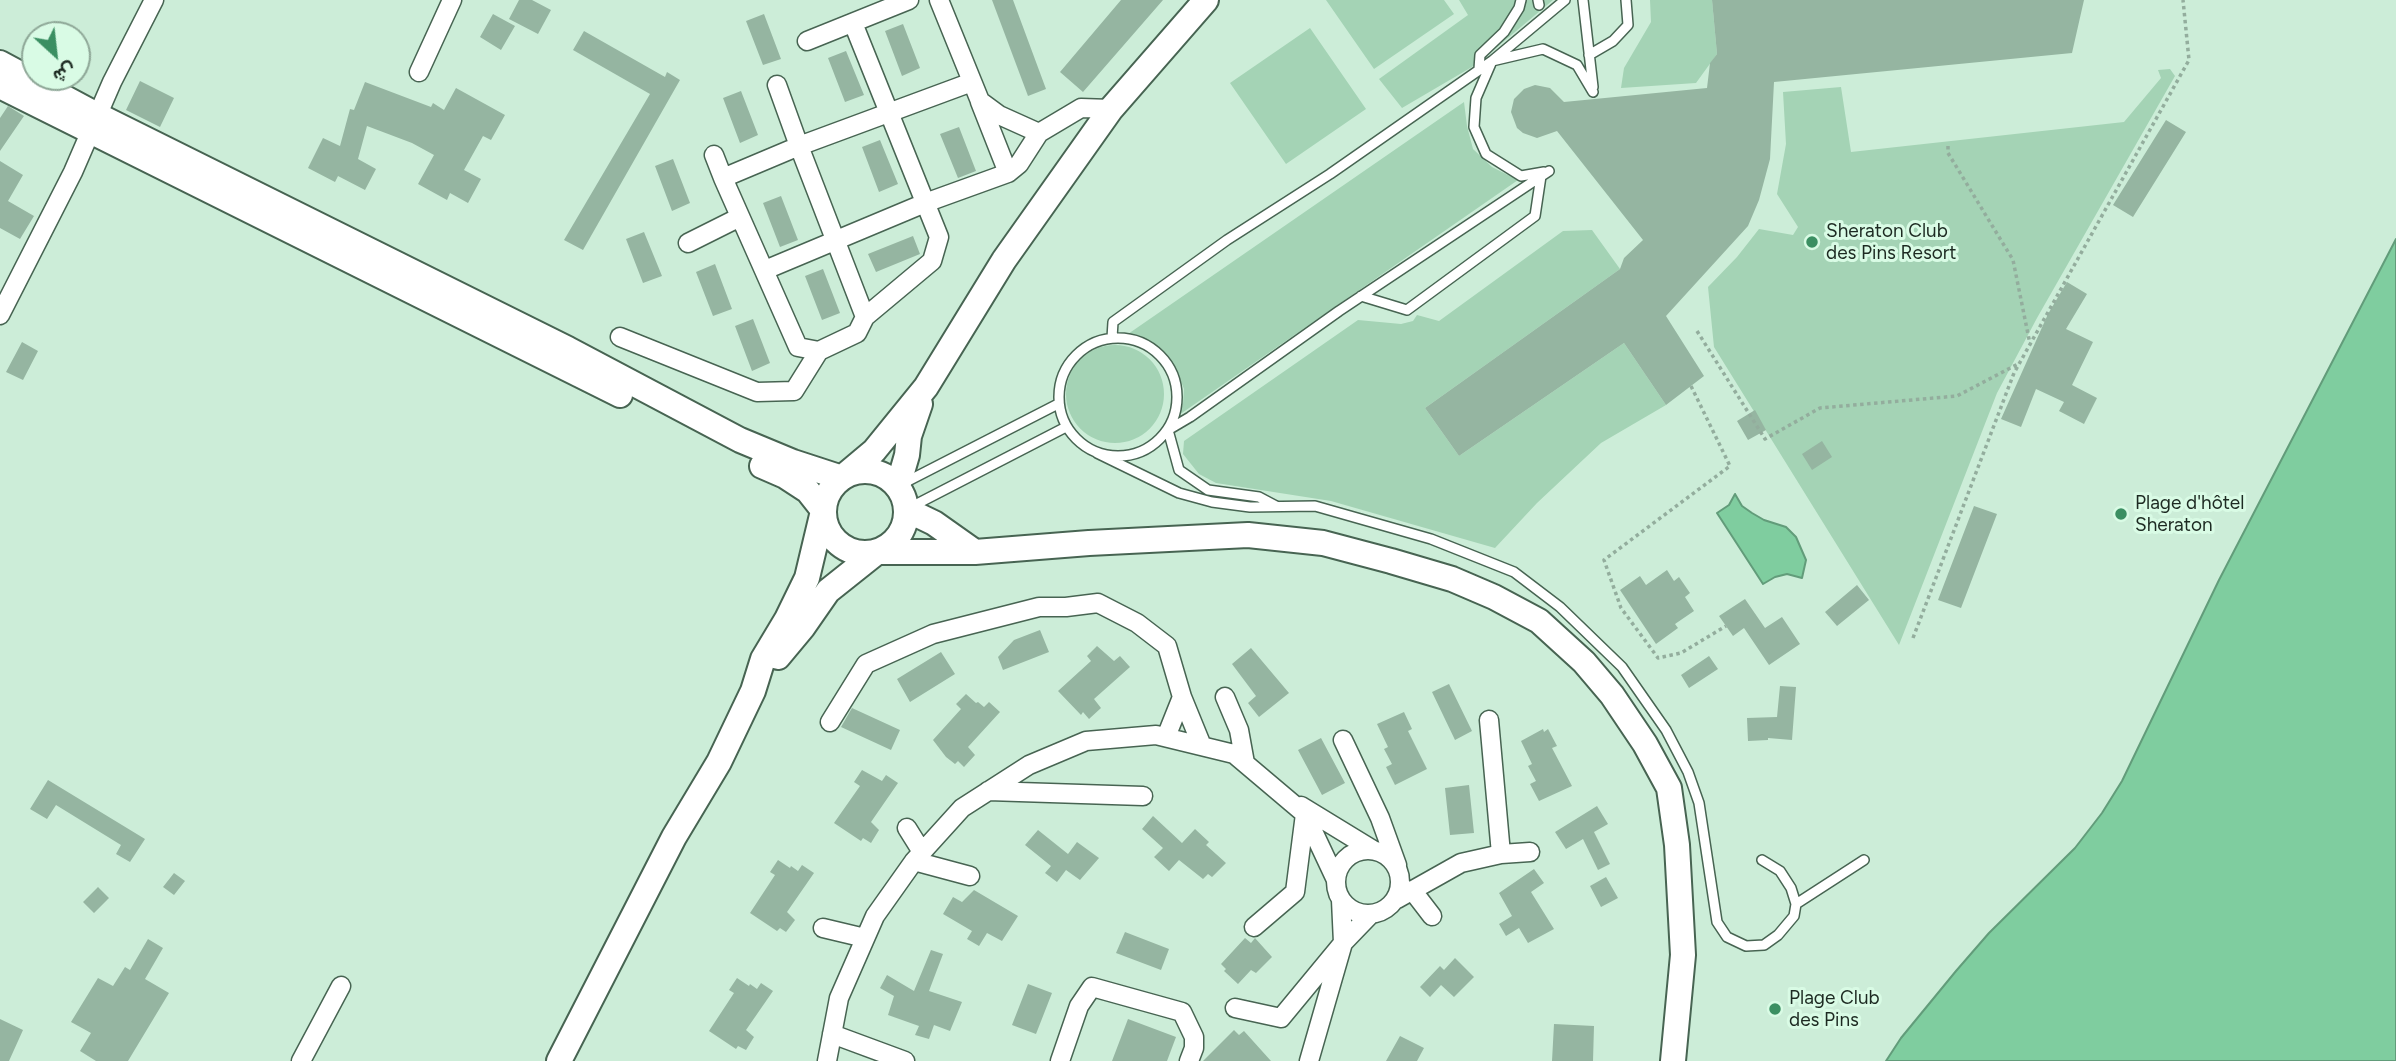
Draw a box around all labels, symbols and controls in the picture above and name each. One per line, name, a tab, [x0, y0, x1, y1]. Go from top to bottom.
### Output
north arrow	[21, 21, 91, 91]
text: ش	[49, 58, 80, 89]
place label: Sheraton Club des Pins Resort	[1826, 220, 1956, 264]
marker: Sheraton Club des Pins Resort	[1804, 234, 1820, 250]
place label: Plage d'hôtel Sheraton	[2135, 492, 2244, 536]
marker: Plage d'hôtel Sheraton	[2113, 506, 2129, 522]
place label: Plage Club des Pins	[1789, 987, 1880, 1031]
marker: Plage Club des Pins	[1767, 1001, 1783, 1017]

